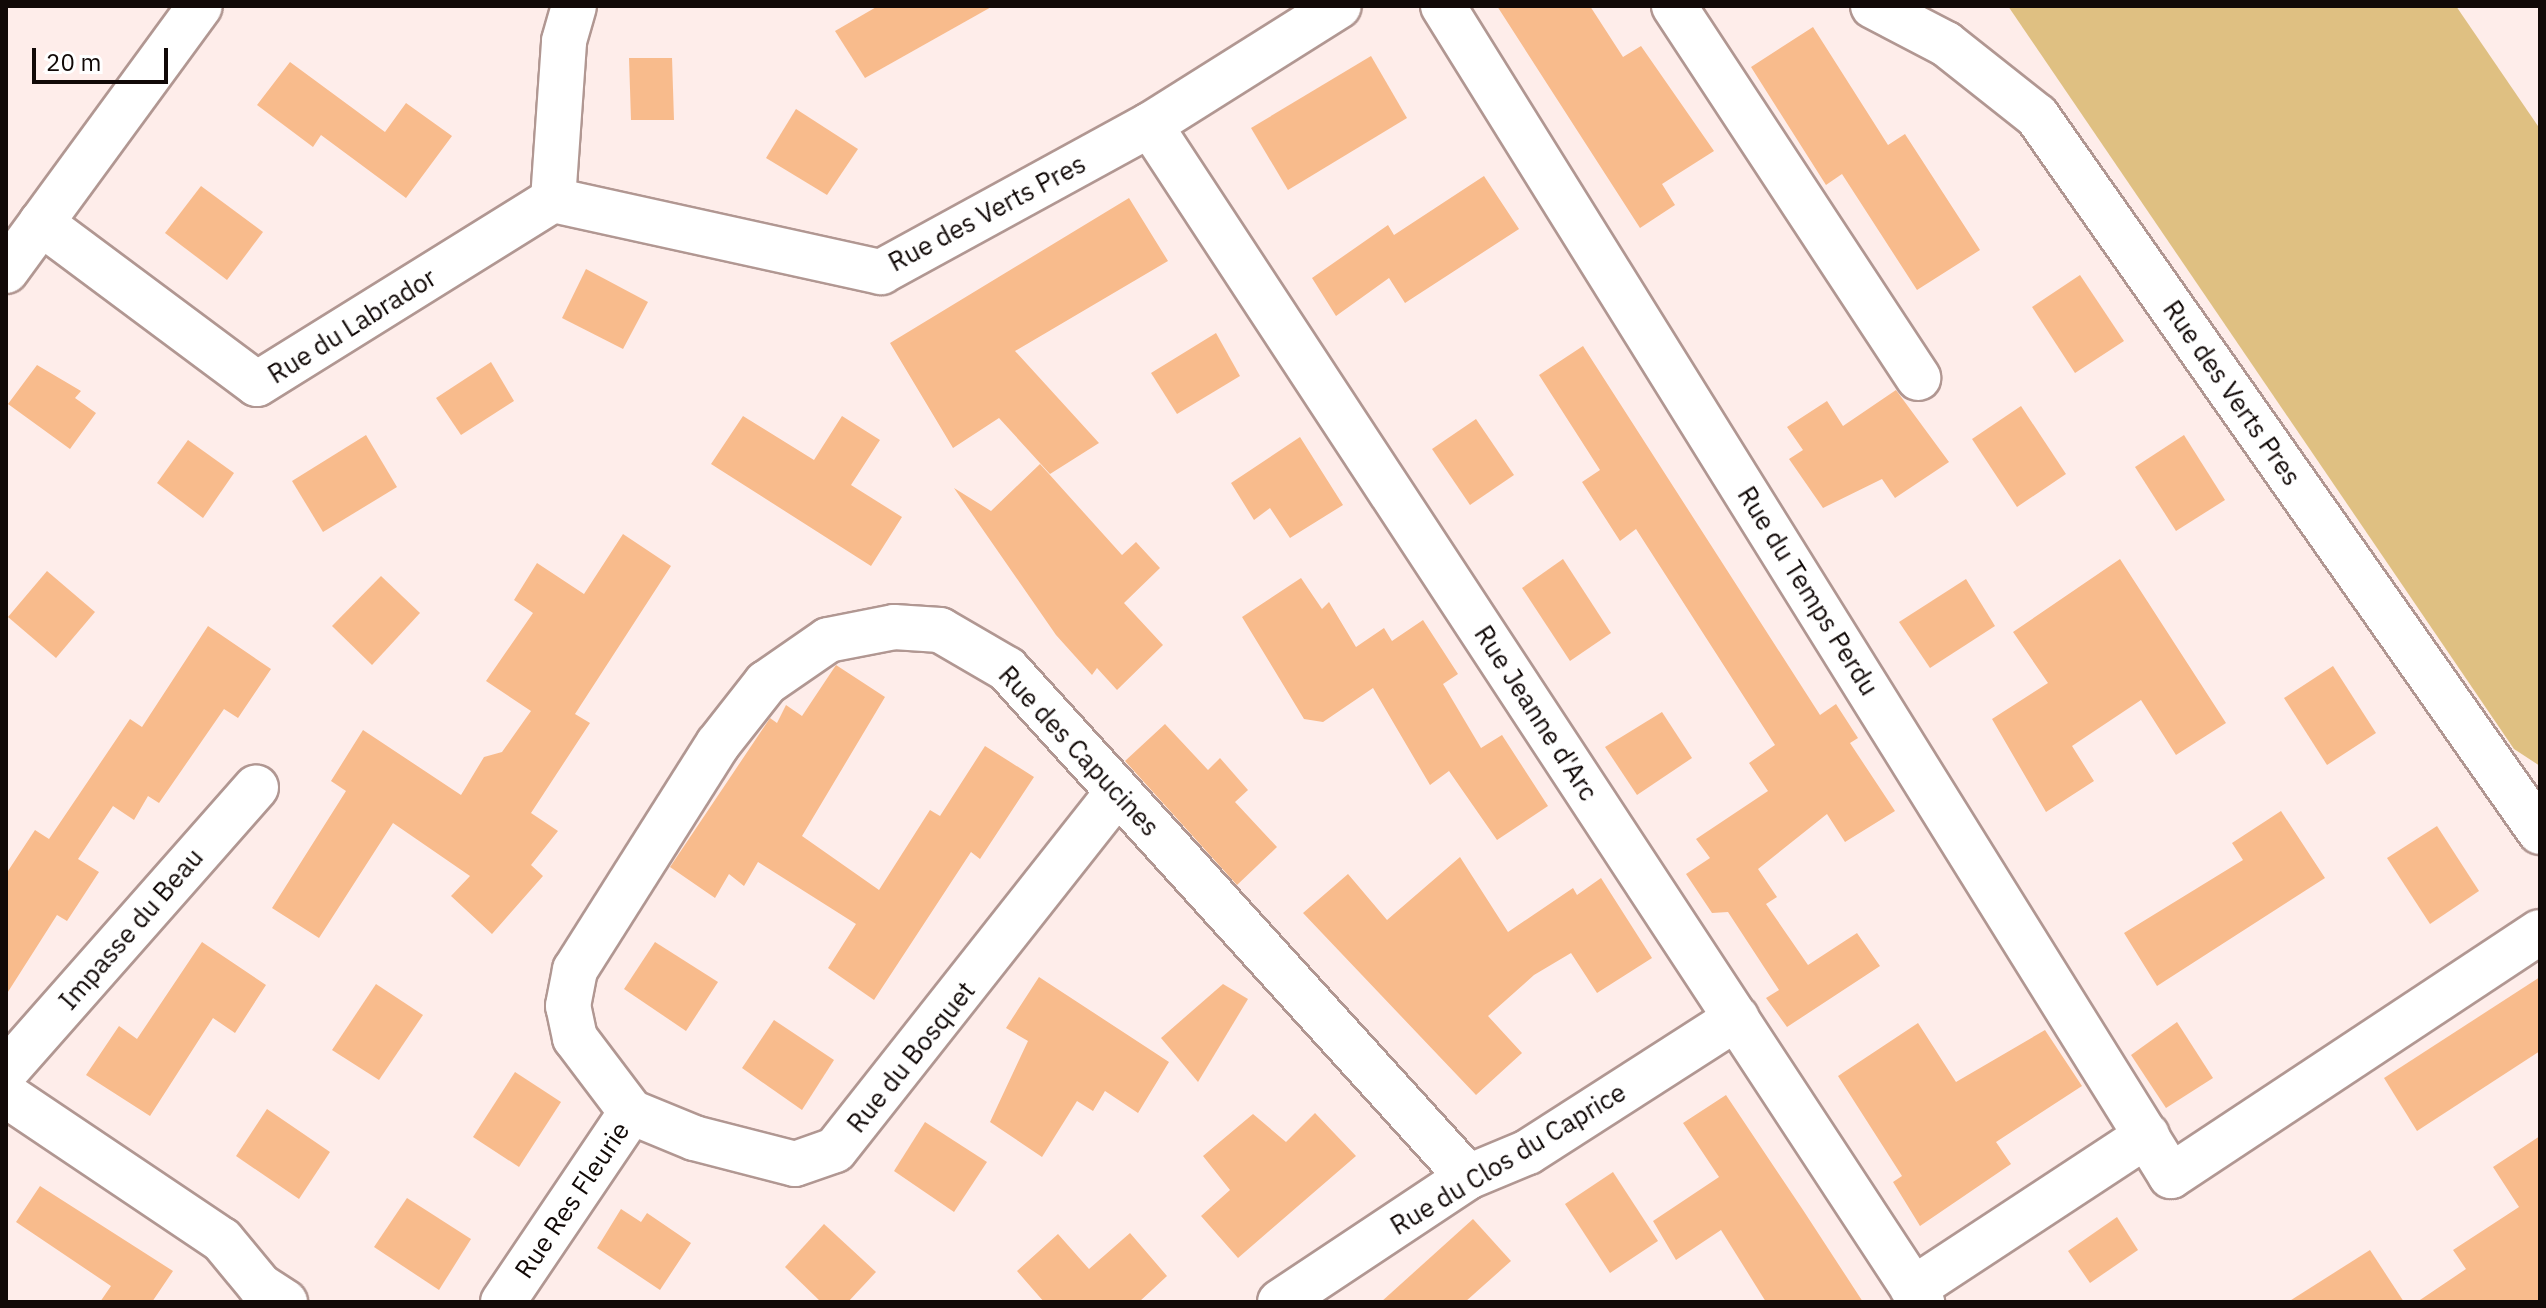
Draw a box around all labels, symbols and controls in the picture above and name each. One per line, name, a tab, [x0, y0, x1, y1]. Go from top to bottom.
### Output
scale bar	[36, 32, 172, 82]
text: 20 m	[46, 46, 101, 78]
street label: Rue des Verts Pres	[883, 148, 1091, 278]
street label: Rue du Labrador	[262, 262, 442, 390]
street label: Rue des Verts Pres	[2156, 294, 2308, 492]
street label: Rue du Temps Perdu	[1731, 481, 1885, 701]
street label: Rue Jeanne d'Arc	[1468, 620, 1604, 806]
street label: Rue des Capucines	[992, 659, 1166, 843]
street label: Impasse du Beau	[52, 842, 210, 1016]
street label: Rue du Bosquet	[841, 975, 981, 1139]
street label: Rue du Clos du Caprice	[1385, 1076, 1631, 1242]
street label: Rue Res Fleurie	[508, 1116, 636, 1284]

